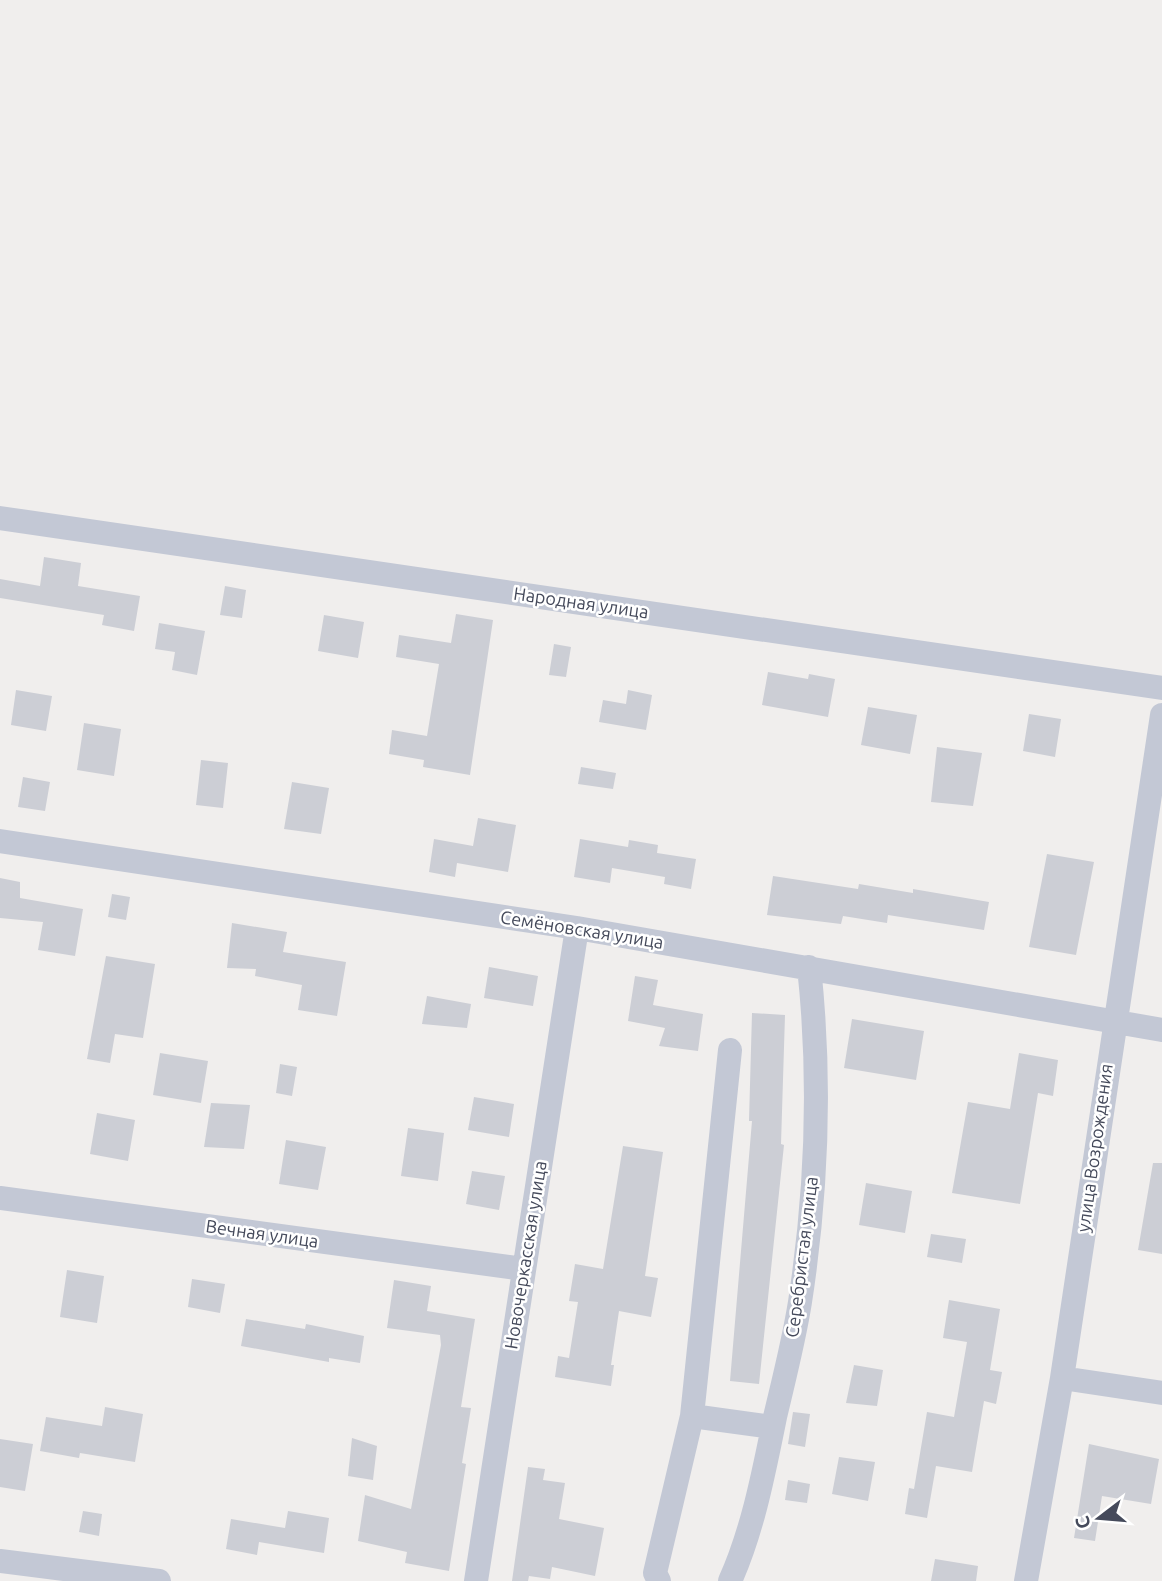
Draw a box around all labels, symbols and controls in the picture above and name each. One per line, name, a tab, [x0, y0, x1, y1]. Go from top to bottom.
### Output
street label: Народная улица	[512, 583, 650, 621]
street label: Семёновская улица	[499, 906, 665, 952]
street label: улица Возрождения	[1072, 1062, 1116, 1233]
street label: Новочеркасская улица	[500, 1159, 550, 1350]
street label: Серебристая улица	[781, 1175, 821, 1339]
street label: Вечная улица	[204, 1215, 320, 1251]
north arrow	[1064, 1483, 1134, 1553]
text: С	[1070, 1514, 1095, 1532]

